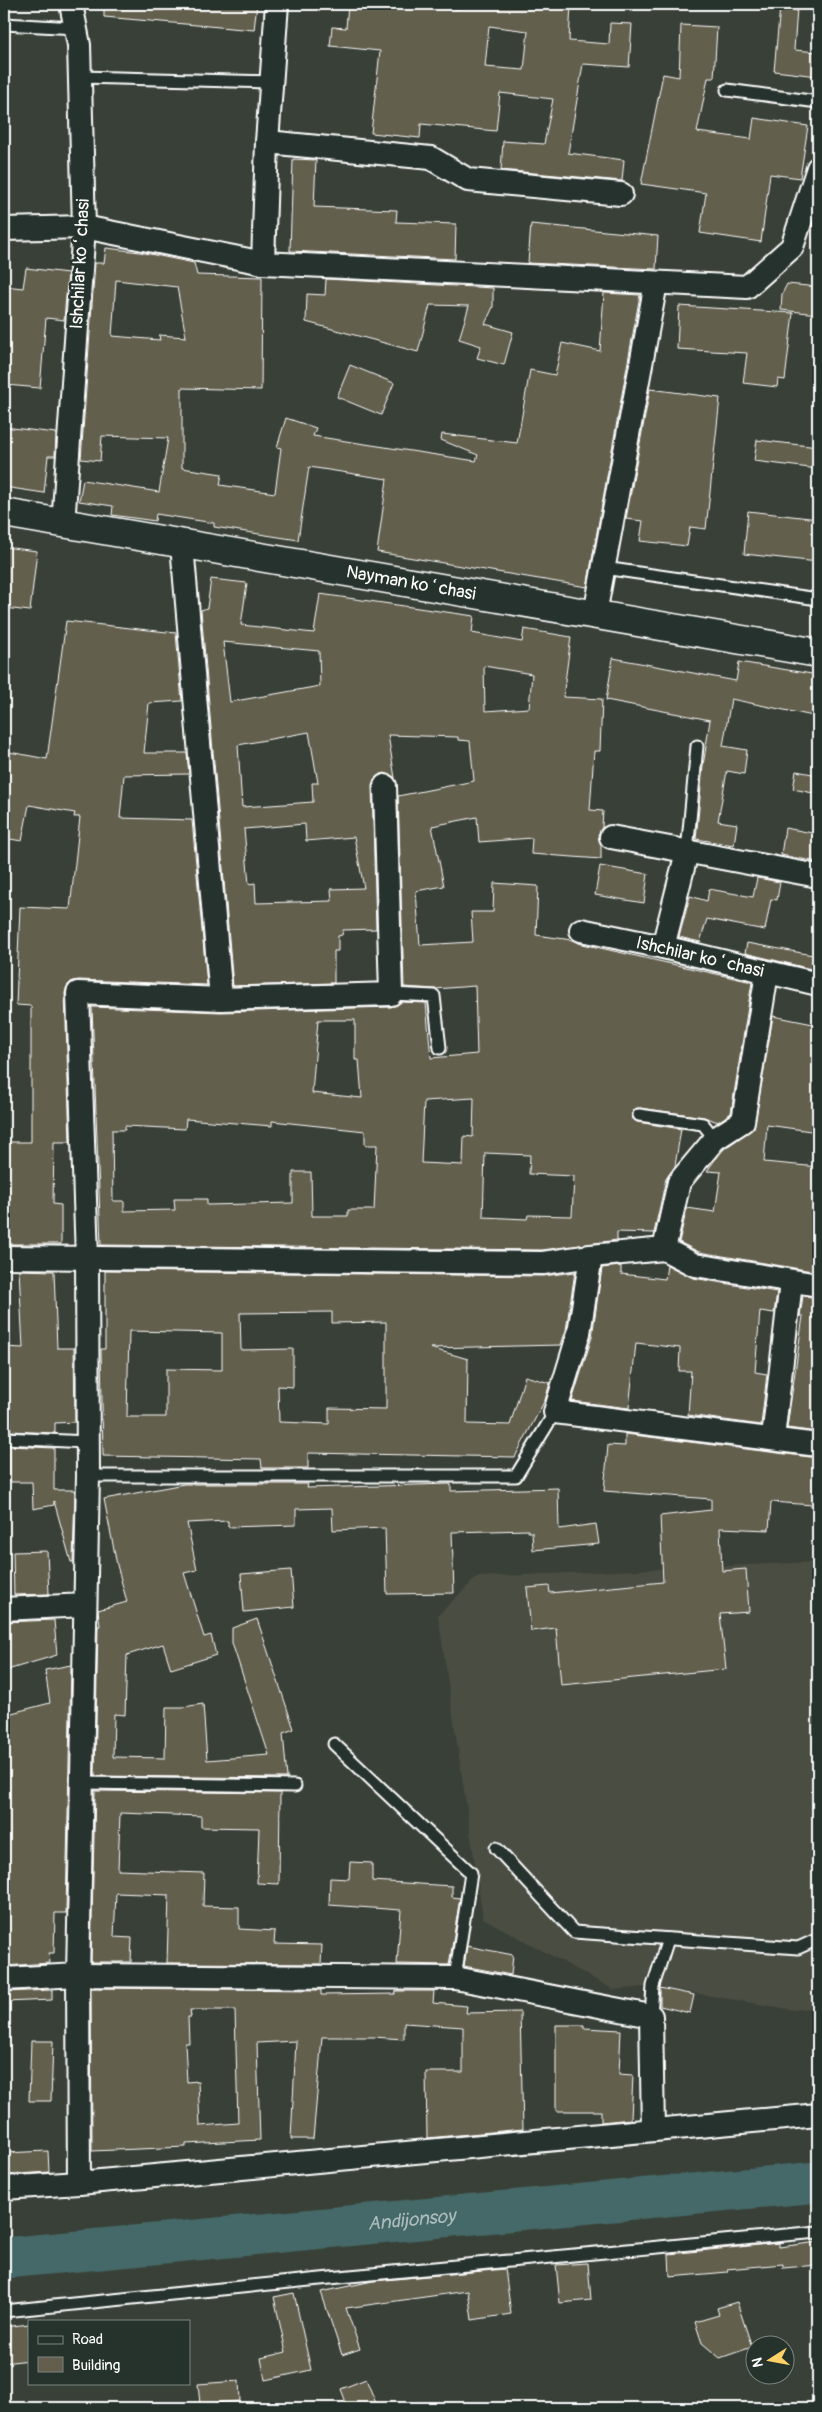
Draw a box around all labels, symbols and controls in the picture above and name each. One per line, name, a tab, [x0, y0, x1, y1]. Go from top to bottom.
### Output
street label: Ishchilar koʻchasi	[65, 198, 95, 330]
street label: Nayman koʻchasi	[344, 560, 478, 606]
street label: Ishchilar koʻchasi	[634, 931, 766, 983]
water label: Andijonsoy	[366, 2204, 459, 2236]
legend	[28, 2320, 190, 2384]
text: Road	[72, 2330, 103, 2349]
north arrow	[744, 2334, 794, 2384]
text: Building	[72, 2356, 120, 2375]
text: N	[748, 2356, 767, 2369]

